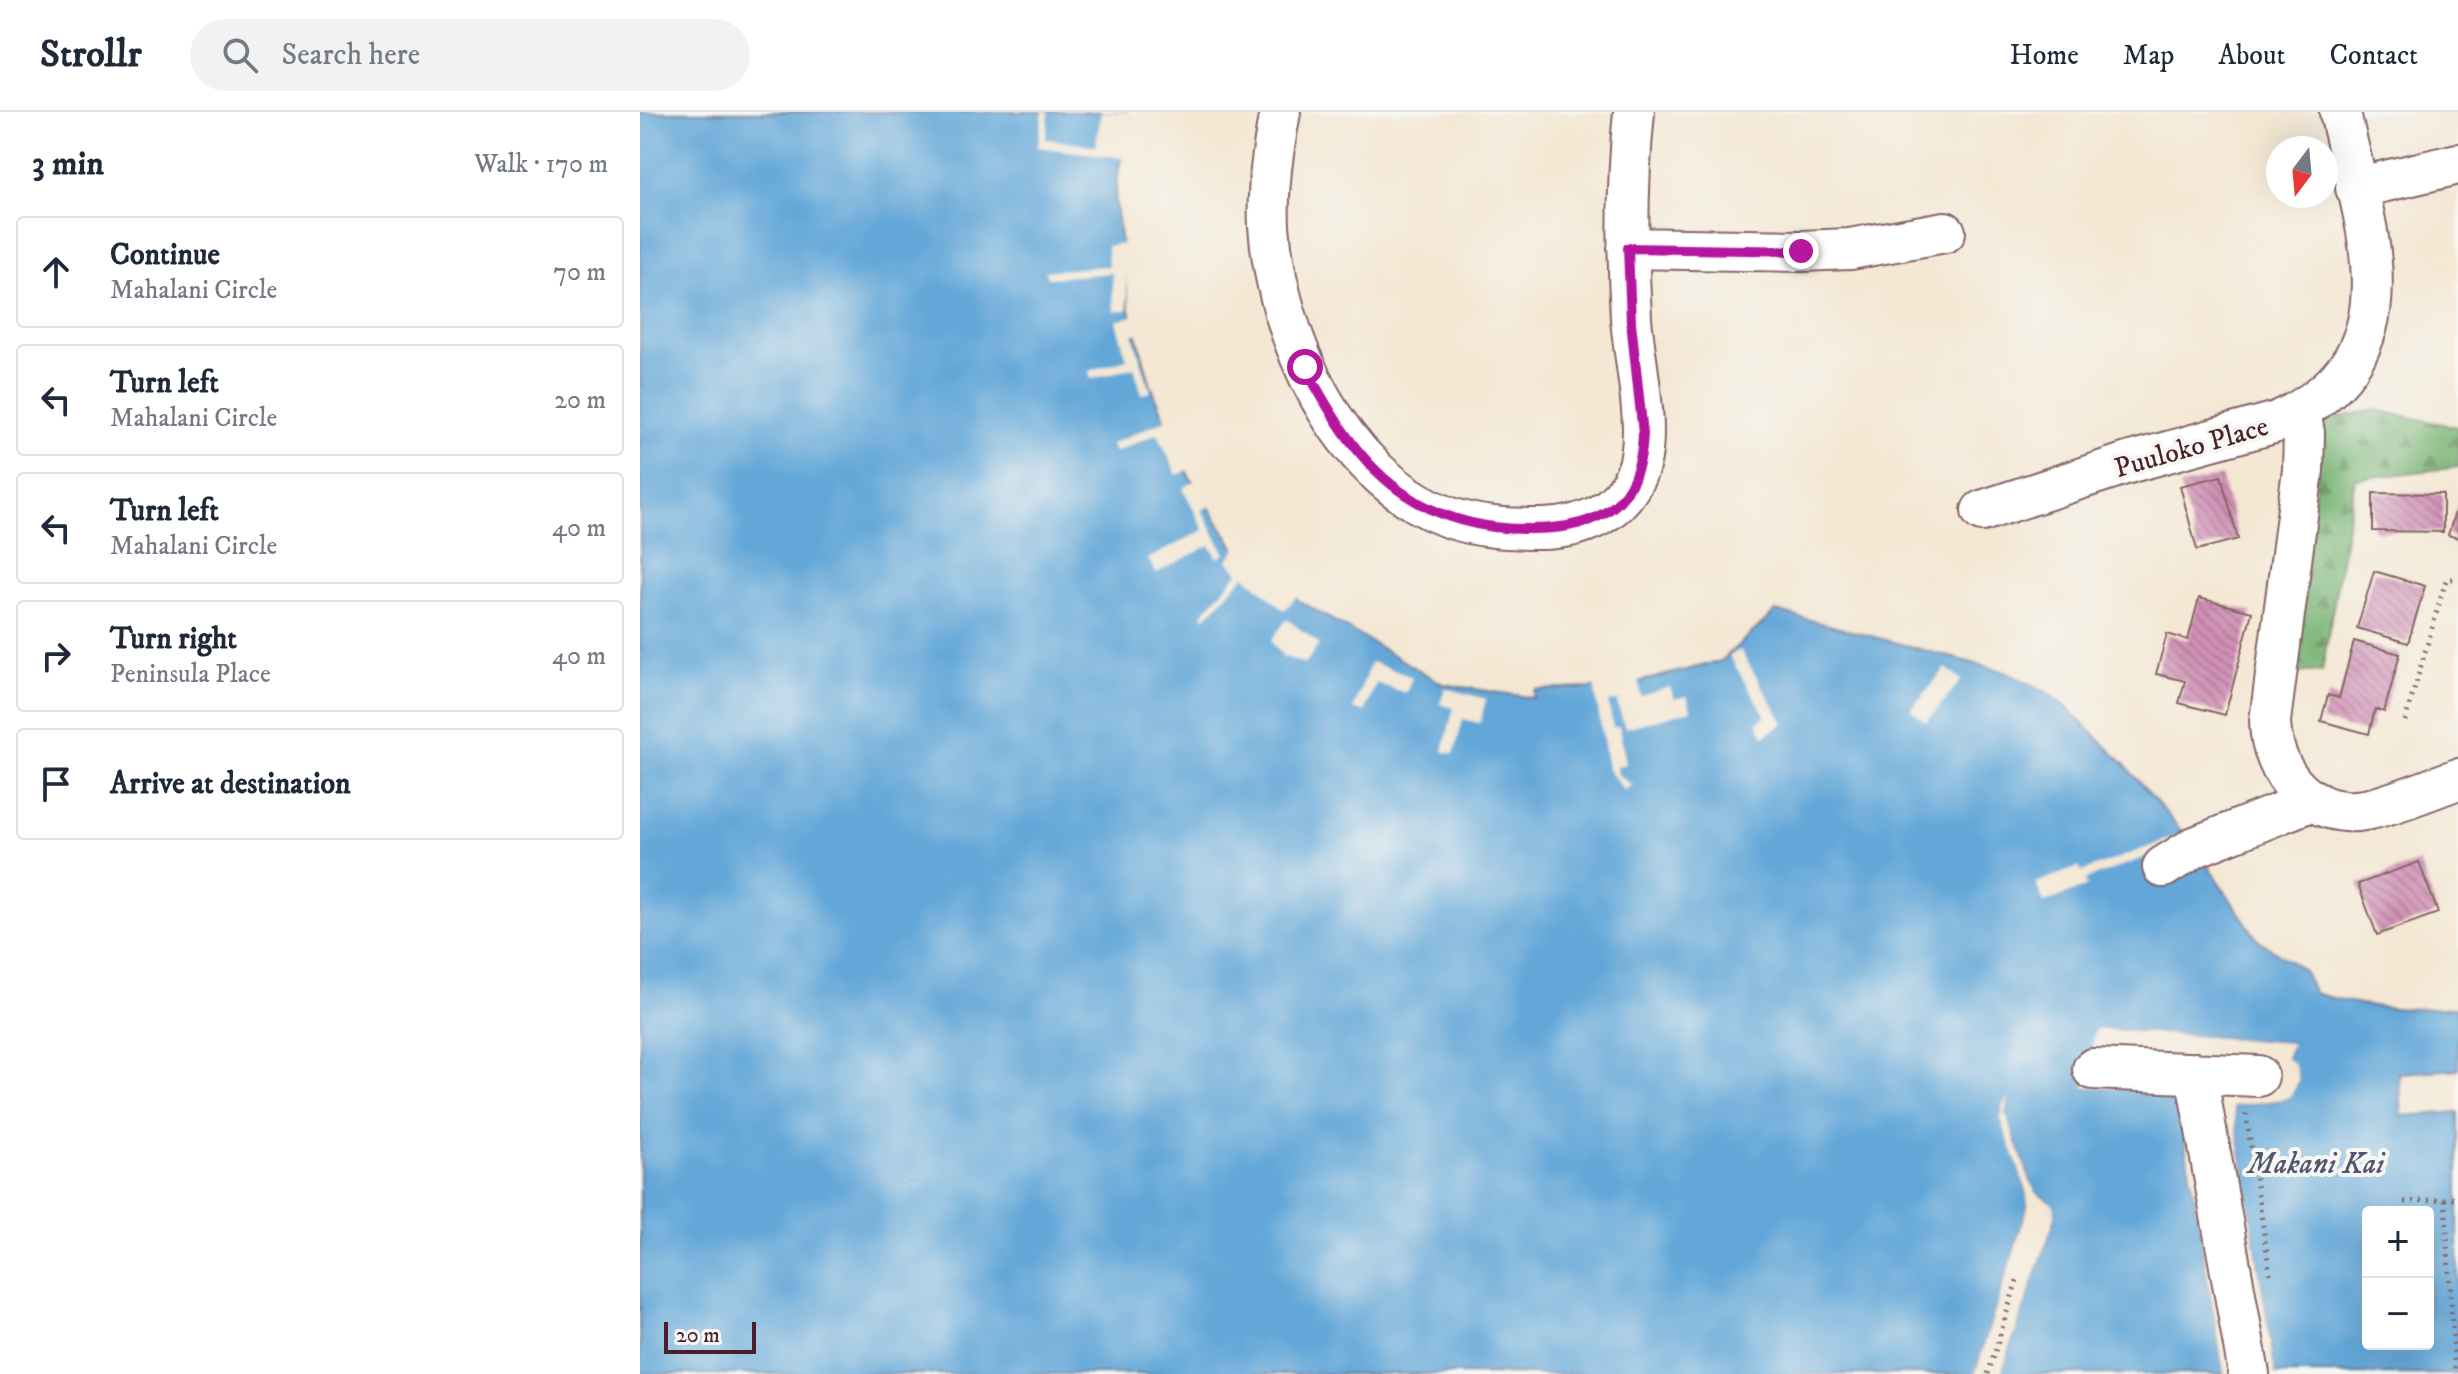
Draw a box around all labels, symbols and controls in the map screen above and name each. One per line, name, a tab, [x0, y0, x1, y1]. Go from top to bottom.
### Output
search box	[190, 19, 750, 91]
text: Strollr	[40, 31, 142, 79]
icon: search	[218, 33, 262, 77]
text: Search here	[282, 37, 420, 74]
text: Home	[2010, 38, 2079, 73]
text: Map	[2123, 38, 2174, 73]
text: About	[2218, 38, 2285, 73]
text: Contact	[2329, 38, 2418, 73]
north arrow	[2266, 136, 2338, 208]
text: 3 min	[32, 143, 104, 185]
text: Walk · 170 m	[474, 148, 608, 181]
route end	[1783, 233, 1819, 269]
text: Continue	[110, 237, 220, 274]
icon: ahead	[34, 250, 78, 294]
text: 70 m	[553, 256, 606, 289]
text: Mahalani Circle	[110, 274, 277, 307]
route start	[1287, 349, 1323, 385]
text: Turn left	[110, 365, 219, 402]
icon: left	[34, 378, 78, 422]
text: 20 m	[554, 384, 606, 417]
text: Mahalani Circle	[110, 402, 277, 435]
street label: Puuloko Place	[2110, 409, 2272, 486]
text: Turn left	[110, 493, 219, 530]
icon: left	[34, 506, 78, 550]
text: 40 m	[552, 512, 606, 545]
text: Mahalani Circle	[110, 530, 277, 563]
text: Turn right	[110, 621, 237, 658]
icon: right	[34, 634, 78, 678]
text: 40 m	[552, 640, 606, 673]
text: Peninsula Place	[110, 658, 271, 691]
icon: arrive	[34, 762, 78, 806]
text: Arrive at destination	[110, 766, 351, 803]
water label: Makani Kai	[2246, 1146, 2386, 1183]
map controls	[2362, 1206, 2434, 1350]
button: +	[2362, 1206, 2434, 1278]
button: −	[2362, 1278, 2434, 1350]
scale bar	[664, 1318, 756, 1354]
text: 20 m	[676, 1322, 720, 1349]

